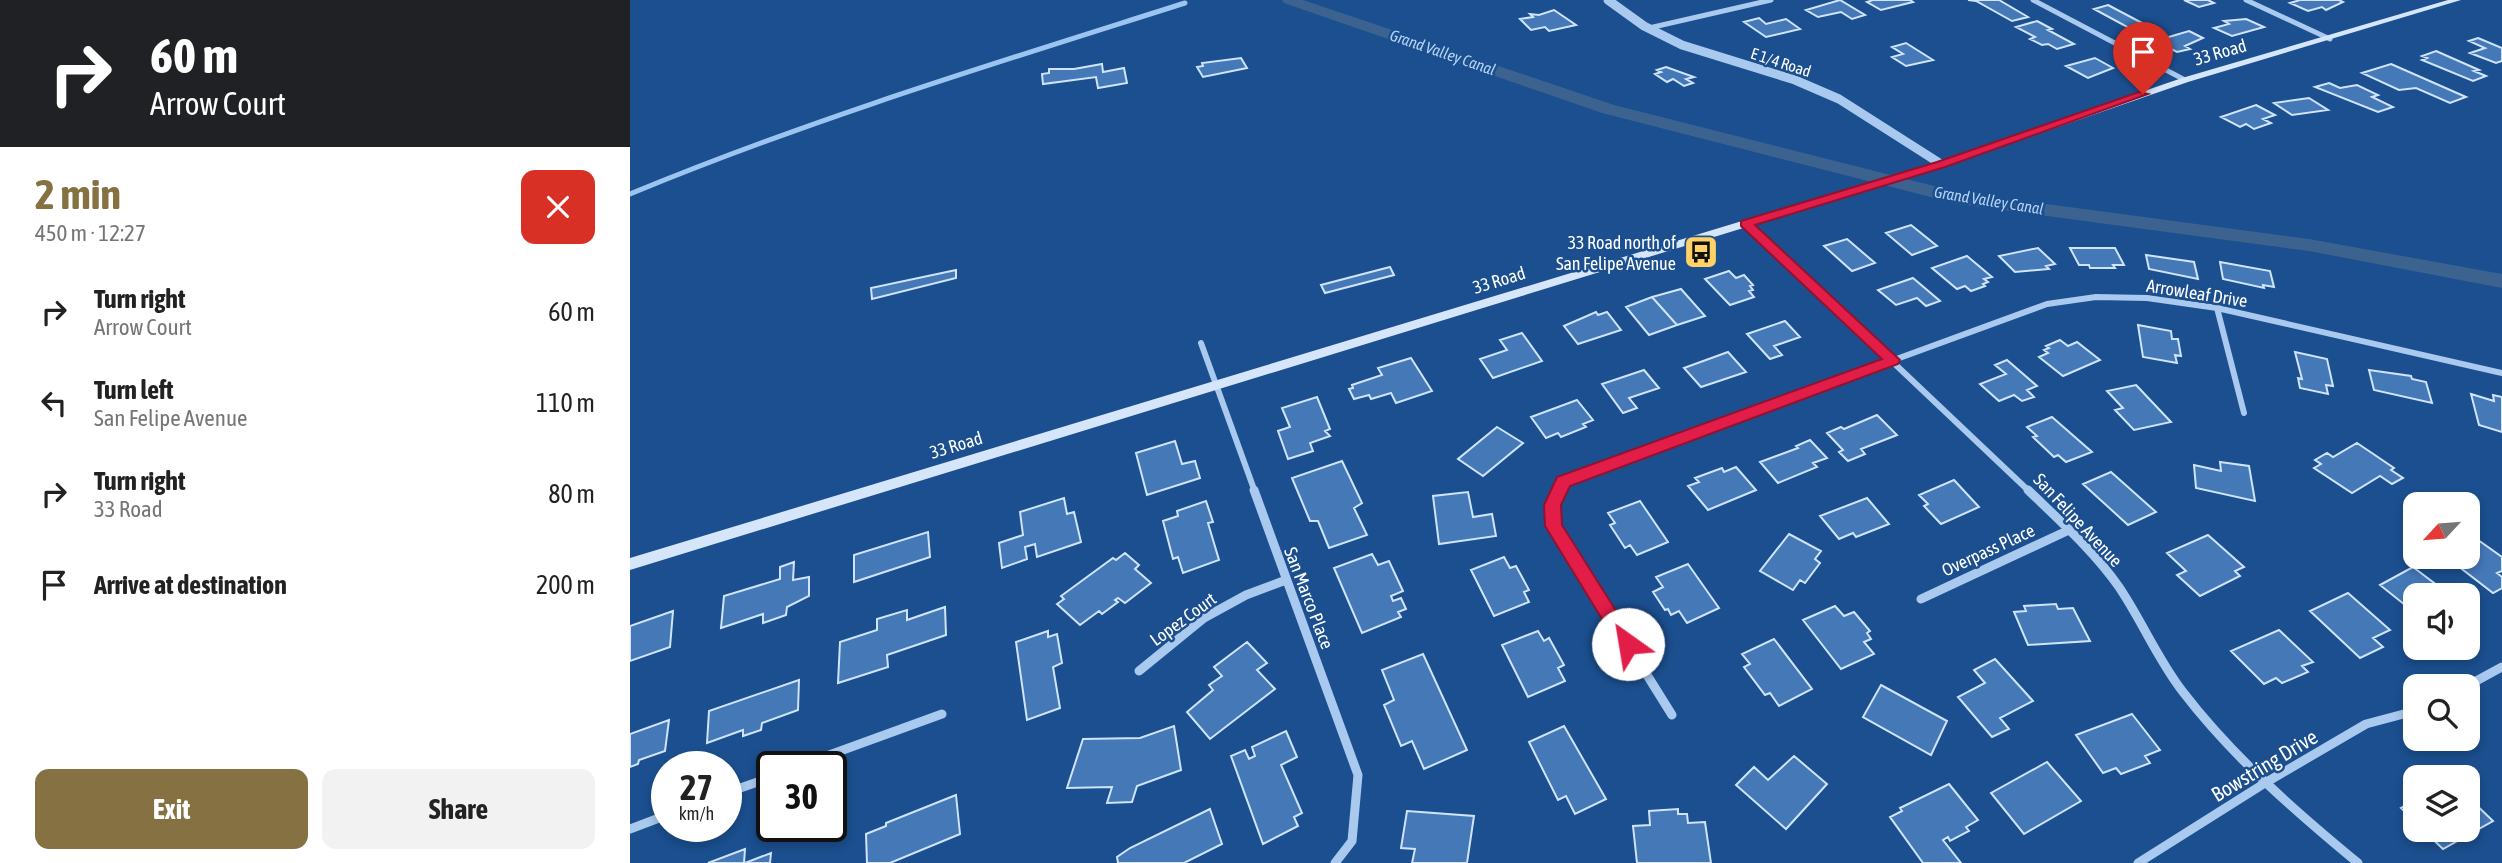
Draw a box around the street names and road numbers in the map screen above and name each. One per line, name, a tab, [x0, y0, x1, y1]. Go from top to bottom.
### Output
street label: 33 Road	[2191, 34, 2249, 70]
street label: E 1/4 Road	[1749, 44, 1813, 80]
street label: 33 Road	[1470, 262, 1528, 298]
street label: Arrowleaf Drive	[2145, 275, 2249, 311]
street label: 33 Road	[927, 427, 985, 463]
street label: San Felipe Avenue	[2029, 469, 2127, 571]
street label: Overpass Place	[1938, 519, 2038, 581]
street label: San Marco Place	[1280, 544, 1338, 652]
street label: Lopez Court	[1146, 588, 1220, 650]
street label: Bowstring Drive	[2207, 724, 2321, 806]

